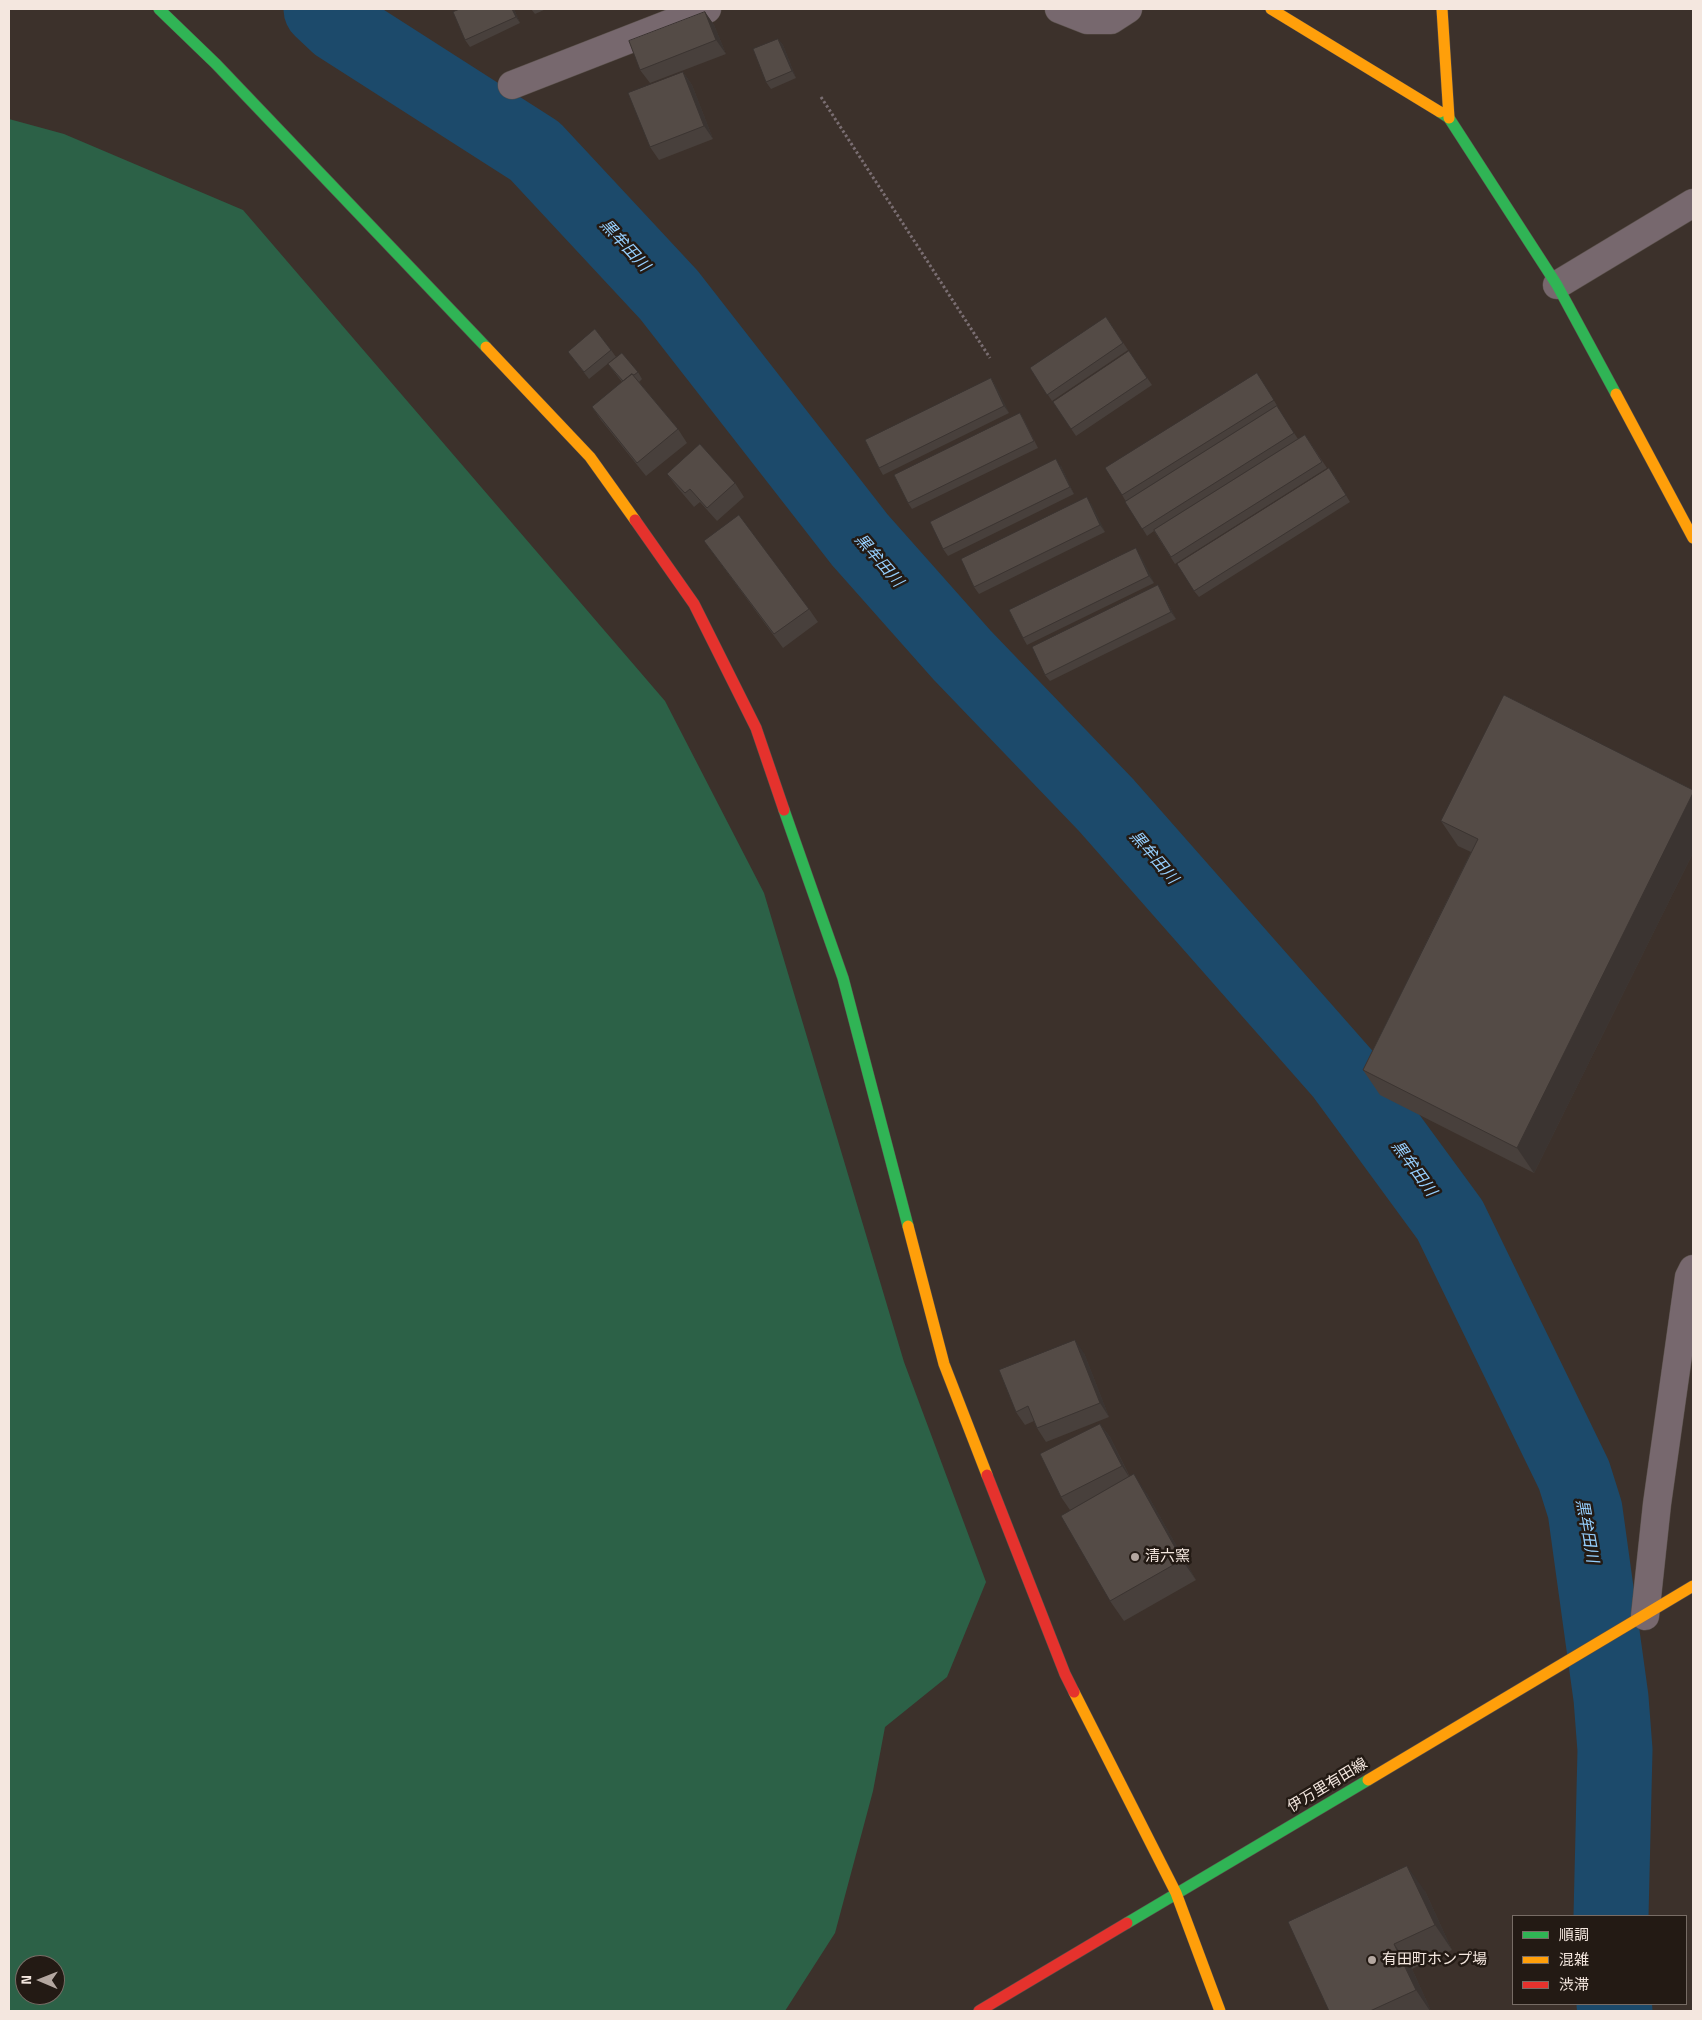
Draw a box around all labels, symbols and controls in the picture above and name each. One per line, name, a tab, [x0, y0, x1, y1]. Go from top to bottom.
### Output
water label: 黒牟田川	[595, 216, 653, 276]
water label: 黒牟田川	[850, 531, 906, 591]
water label: 黒牟田川	[1125, 828, 1181, 888]
water label: 黒牟田川	[1386, 1137, 1440, 1201]
water label: 黒牟田川	[1571, 1498, 1601, 1564]
place label: 清六窯	[1145, 1548, 1190, 1566]
marker: 清六窯	[1129, 1551, 1141, 1563]
street label: 伊万里有田線	[1285, 1755, 1371, 1817]
legend	[1512, 1915, 1687, 2005]
text: 順調	[1559, 1923, 1589, 1946]
text: 混雑	[1559, 1948, 1589, 1971]
place label: 有田町ホンプ場	[1382, 1951, 1487, 1969]
marker: 有田町ホンプ場	[1366, 1954, 1378, 1966]
north arrow	[15, 1955, 65, 2005]
text: 渋滞	[1559, 1973, 1589, 1996]
text: N	[15, 1975, 36, 1985]

